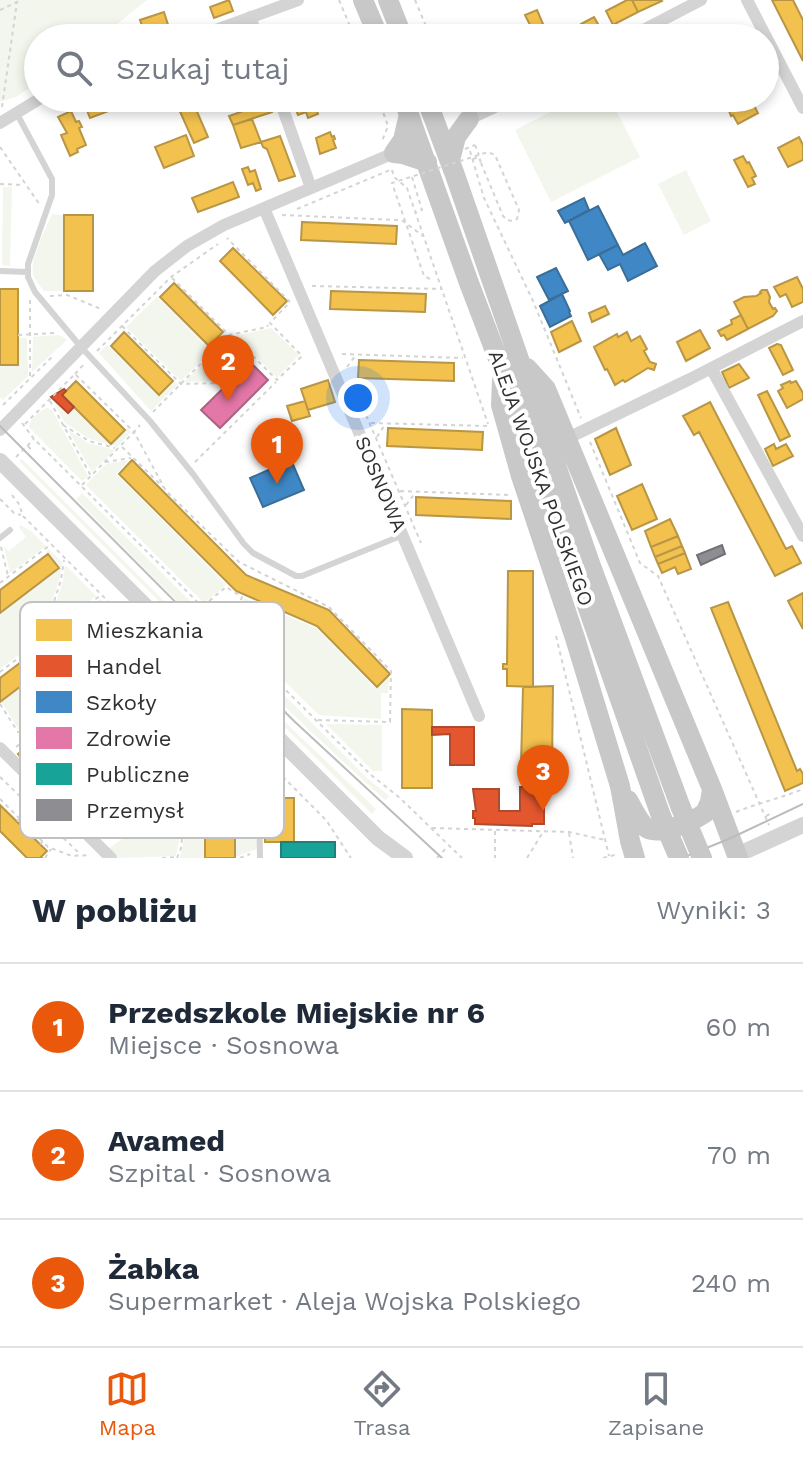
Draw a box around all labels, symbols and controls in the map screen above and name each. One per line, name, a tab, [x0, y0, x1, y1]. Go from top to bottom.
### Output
search box	[24, 24, 779, 112]
icon: search	[52, 46, 96, 90]
text: Szukaj tutaj	[116, 51, 290, 86]
pin: 2	[202, 335, 254, 401]
street label: ALEJA WOJSKA POLSKIEGO	[483, 347, 599, 609]
your location	[338, 378, 378, 418]
pin: 1	[251, 418, 303, 484]
street label: SOSNOWA	[350, 433, 412, 535]
legend	[20, 602, 284, 838]
text: Mieszkania	[86, 618, 203, 643]
text: Handel	[86, 654, 162, 679]
text: Szkoły	[86, 690, 157, 715]
text: Zdrowie	[86, 726, 172, 751]
pin: 3	[517, 745, 569, 811]
text: Publiczne	[86, 762, 190, 787]
text: Przemysł	[86, 798, 184, 823]
text: W pobliżu	[32, 890, 198, 930]
text: Wyniki: 3	[656, 895, 771, 925]
text: Przedszkole Miejskie nr 6	[108, 995, 485, 1030]
text: 1	[52, 1012, 64, 1042]
text: 60 m	[705, 1012, 771, 1042]
text: Miejsce · Sosnowa	[108, 1030, 339, 1060]
text: Avamed	[108, 1123, 225, 1158]
text: 2	[50, 1140, 66, 1170]
text: 70 m	[707, 1140, 771, 1170]
text: Szpital · Sosnowa	[108, 1158, 331, 1188]
text: Żabka	[108, 1251, 199, 1286]
text: 3	[50, 1268, 66, 1298]
text: 240 m	[691, 1268, 771, 1298]
text: Supermarket · Aleja Wojska Polskiego	[108, 1286, 581, 1316]
tab: Mapa	[99, 1367, 156, 1440]
tab: Trasa	[354, 1367, 410, 1440]
tab: Zapisane	[608, 1367, 704, 1440]

